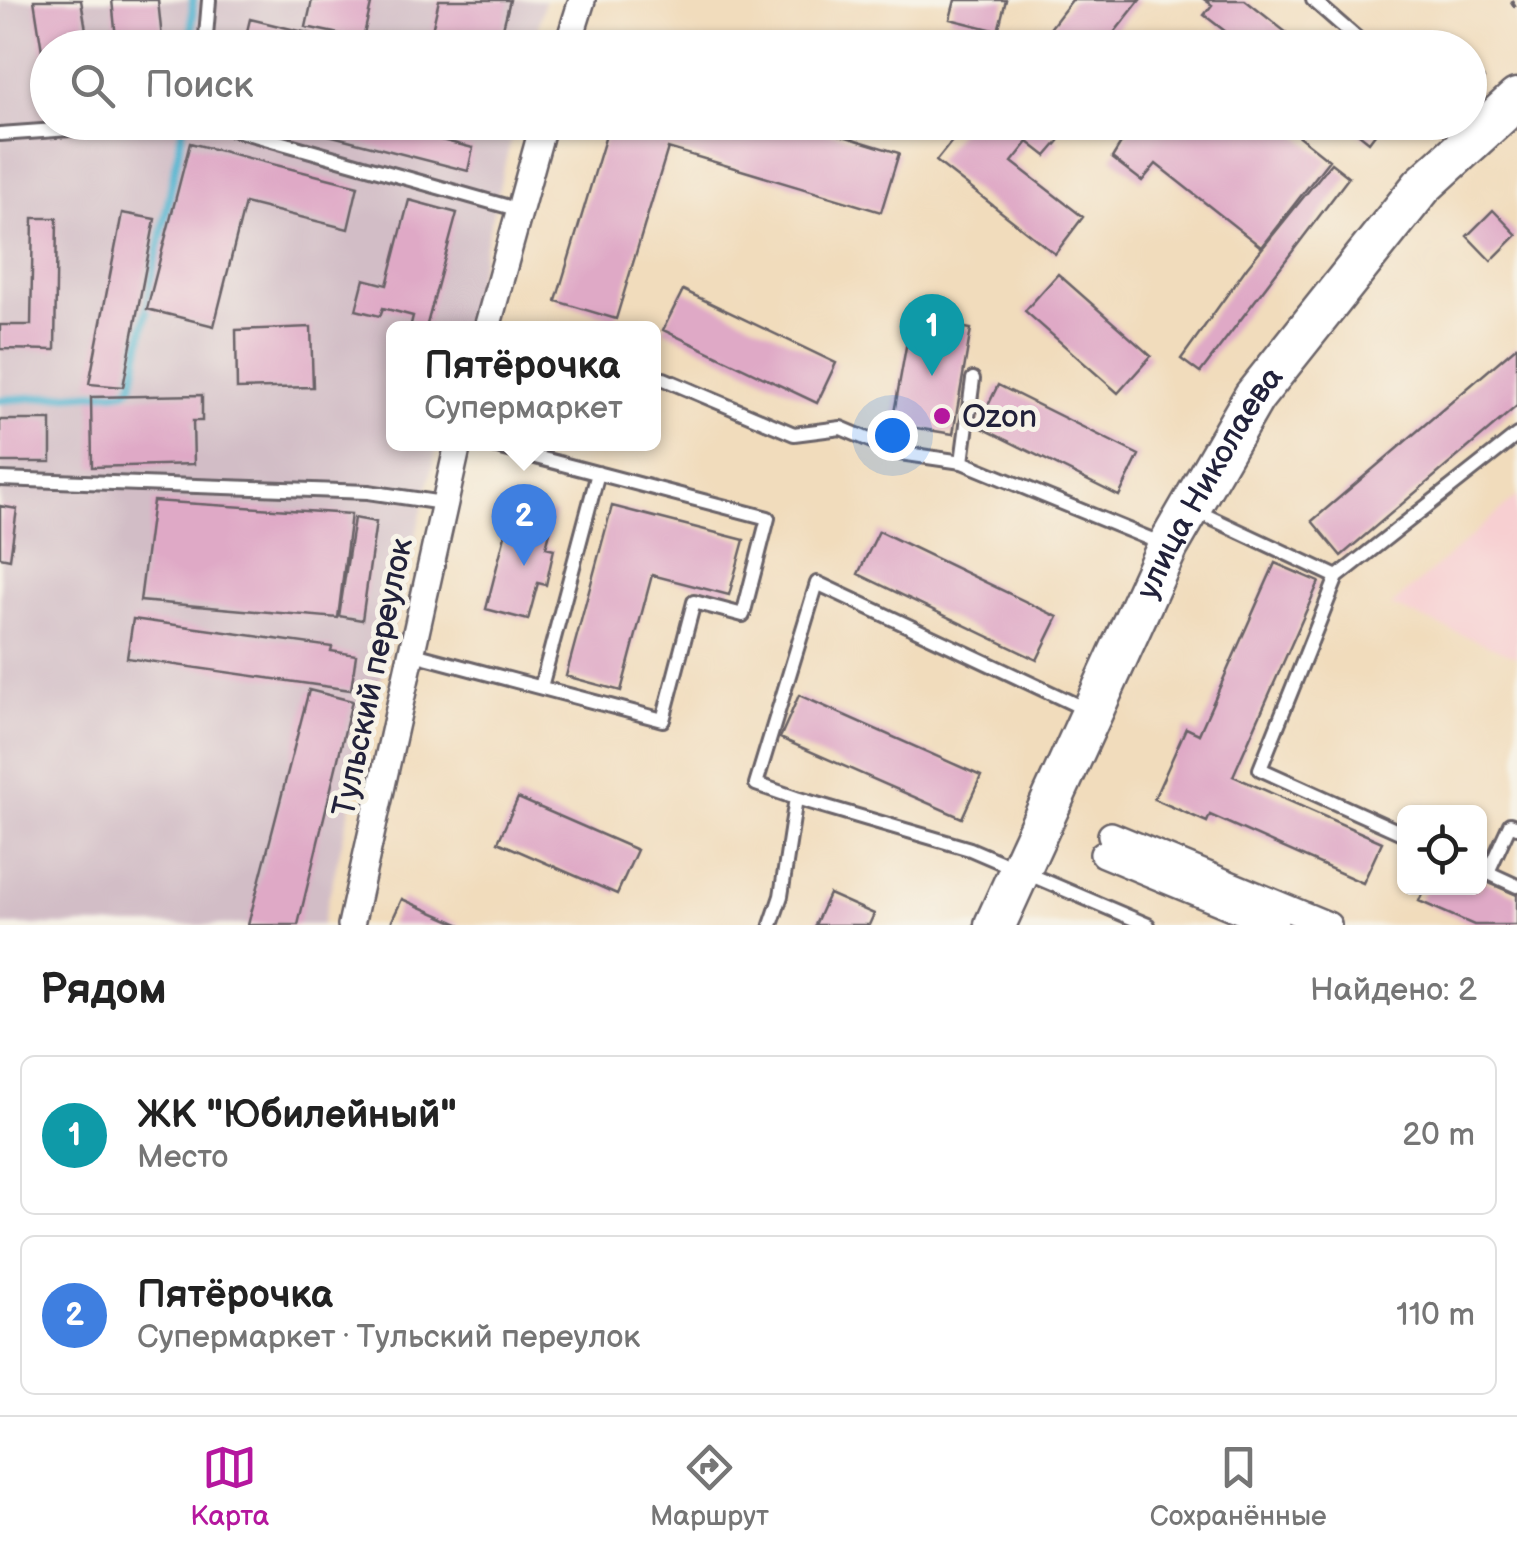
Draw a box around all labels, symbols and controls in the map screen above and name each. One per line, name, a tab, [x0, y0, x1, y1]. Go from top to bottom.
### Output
search box	[30, 30, 1487, 140]
icon: search	[65, 58, 120, 113]
text: Поиск	[145, 63, 253, 108]
pin: 1	[900, 294, 964, 376]
popup	[386, 321, 661, 451]
text: Пятёрочка	[424, 344, 620, 389]
street label: улица Николаева	[1128, 359, 1292, 605]
text: Супермаркет	[424, 389, 623, 428]
place label: Ozon	[962, 398, 1037, 437]
marker: Ozon	[931, 405, 953, 427]
your location	[867, 410, 918, 461]
pin: 2	[492, 484, 556, 566]
street label: Тульский переулок	[325, 534, 422, 820]
map controls	[1397, 805, 1487, 895]
button: locate	[1397, 805, 1487, 895]
text: Рядом	[40, 965, 167, 1016]
text: Найдено: 2	[1310, 971, 1477, 1010]
text: ЖК "Юбилейный"	[137, 1093, 457, 1138]
text: 1	[68, 1116, 81, 1155]
text: 20 m	[1402, 1116, 1475, 1155]
text: Место	[137, 1138, 228, 1177]
text: Пятёрочка	[137, 1273, 333, 1318]
text: 2	[65, 1296, 84, 1335]
text: 110 m	[1396, 1296, 1475, 1335]
text: Супермаркет · Тульский переулок	[137, 1318, 640, 1357]
tab: Карта	[190, 1440, 269, 1533]
tab: Маршрут	[650, 1440, 769, 1533]
tab: Сохранённые	[1150, 1440, 1327, 1533]

